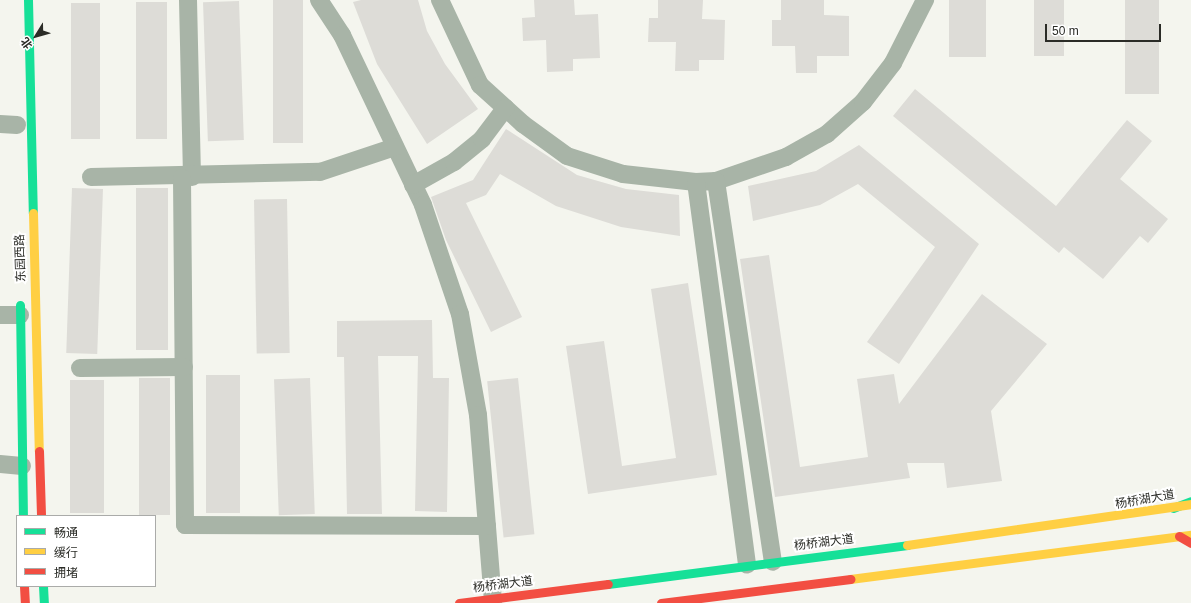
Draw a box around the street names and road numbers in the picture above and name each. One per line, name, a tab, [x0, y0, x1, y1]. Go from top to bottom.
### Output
street label: 东园西路	[13, 234, 29, 282]
street label: 杨桥湖大道	[1114, 488, 1176, 512]
street label: 杨桥湖大道	[793, 532, 855, 554]
street label: 杨桥湖大道	[472, 574, 534, 596]

